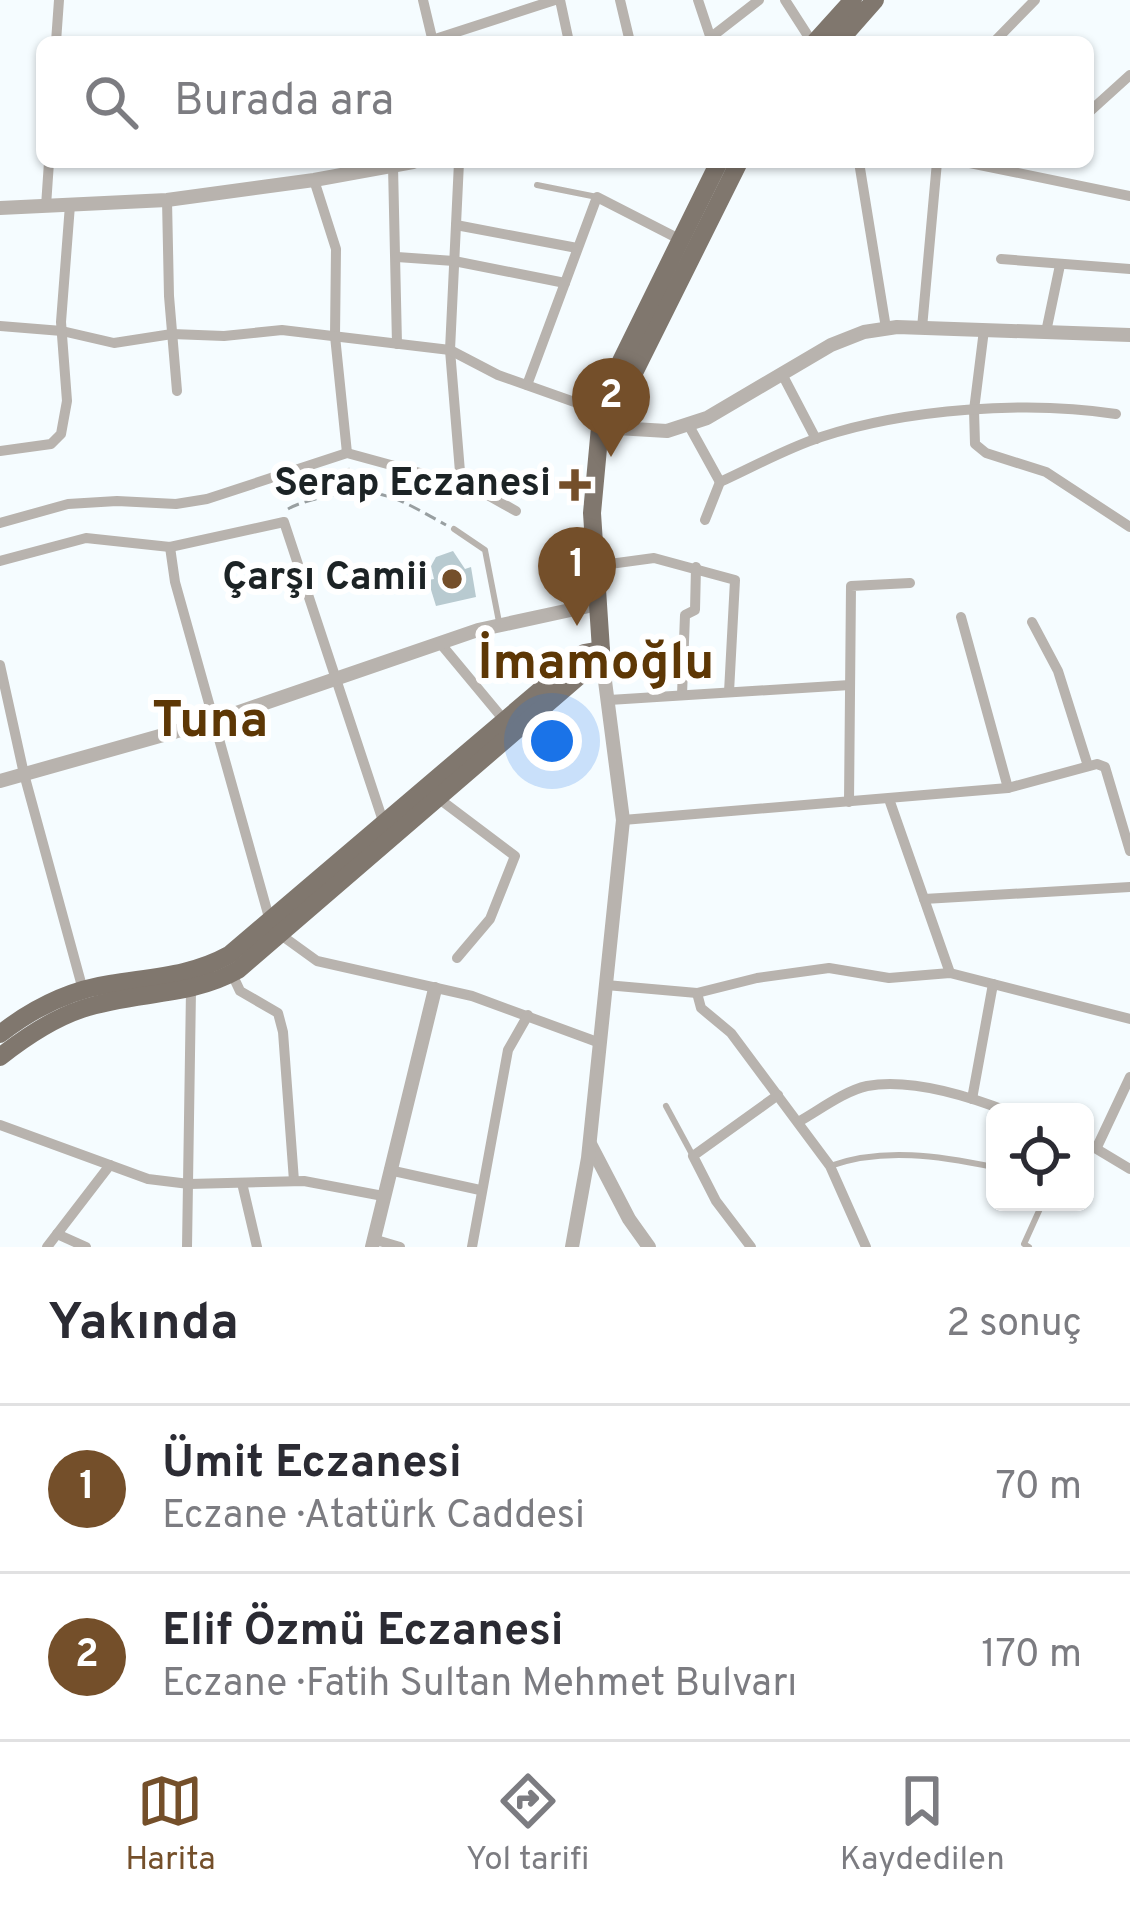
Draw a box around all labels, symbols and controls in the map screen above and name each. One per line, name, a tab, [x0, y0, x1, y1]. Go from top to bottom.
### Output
search box	[36, 36, 1094, 168]
icon: search	[78, 69, 144, 135]
text: Burada ara	[174, 74, 394, 131]
pin: 2	[572, 358, 650, 457]
place label: Serap Eczanesi	[274, 461, 551, 510]
marker: Serap Eczanesi	[562, 472, 588, 498]
pin: 1	[538, 527, 616, 626]
place label: Çarşı Camii	[222, 555, 428, 604]
marker: Çarşı Camii	[439, 566, 465, 592]
district label: İmamoğlu	[477, 631, 715, 698]
district label: Tuna	[152, 691, 268, 756]
your location	[522, 711, 582, 771]
map controls	[986, 1103, 1094, 1211]
button: locate	[986, 1103, 1094, 1211]
text: Yakında	[48, 1293, 239, 1358]
text: 2 sonuç	[946, 1301, 1082, 1350]
text: Ümit Eczanesi	[162, 1436, 462, 1493]
text: 1	[79, 1464, 95, 1513]
text: 70 m	[996, 1464, 1082, 1513]
text: Eczane · Atatürk Caddesi	[162, 1493, 585, 1542]
text: Elif Özmü Eczanesi	[162, 1604, 564, 1661]
text: 2	[75, 1632, 99, 1681]
text: 170 m	[981, 1632, 1082, 1681]
text: Eczane · Fatih Sultan Mehmet Bulvarı	[162, 1661, 797, 1710]
tab: Harita	[125, 1768, 216, 1882]
tab: Yol tarifi	[466, 1768, 589, 1882]
tab: Kaydedilen	[840, 1768, 1005, 1882]

